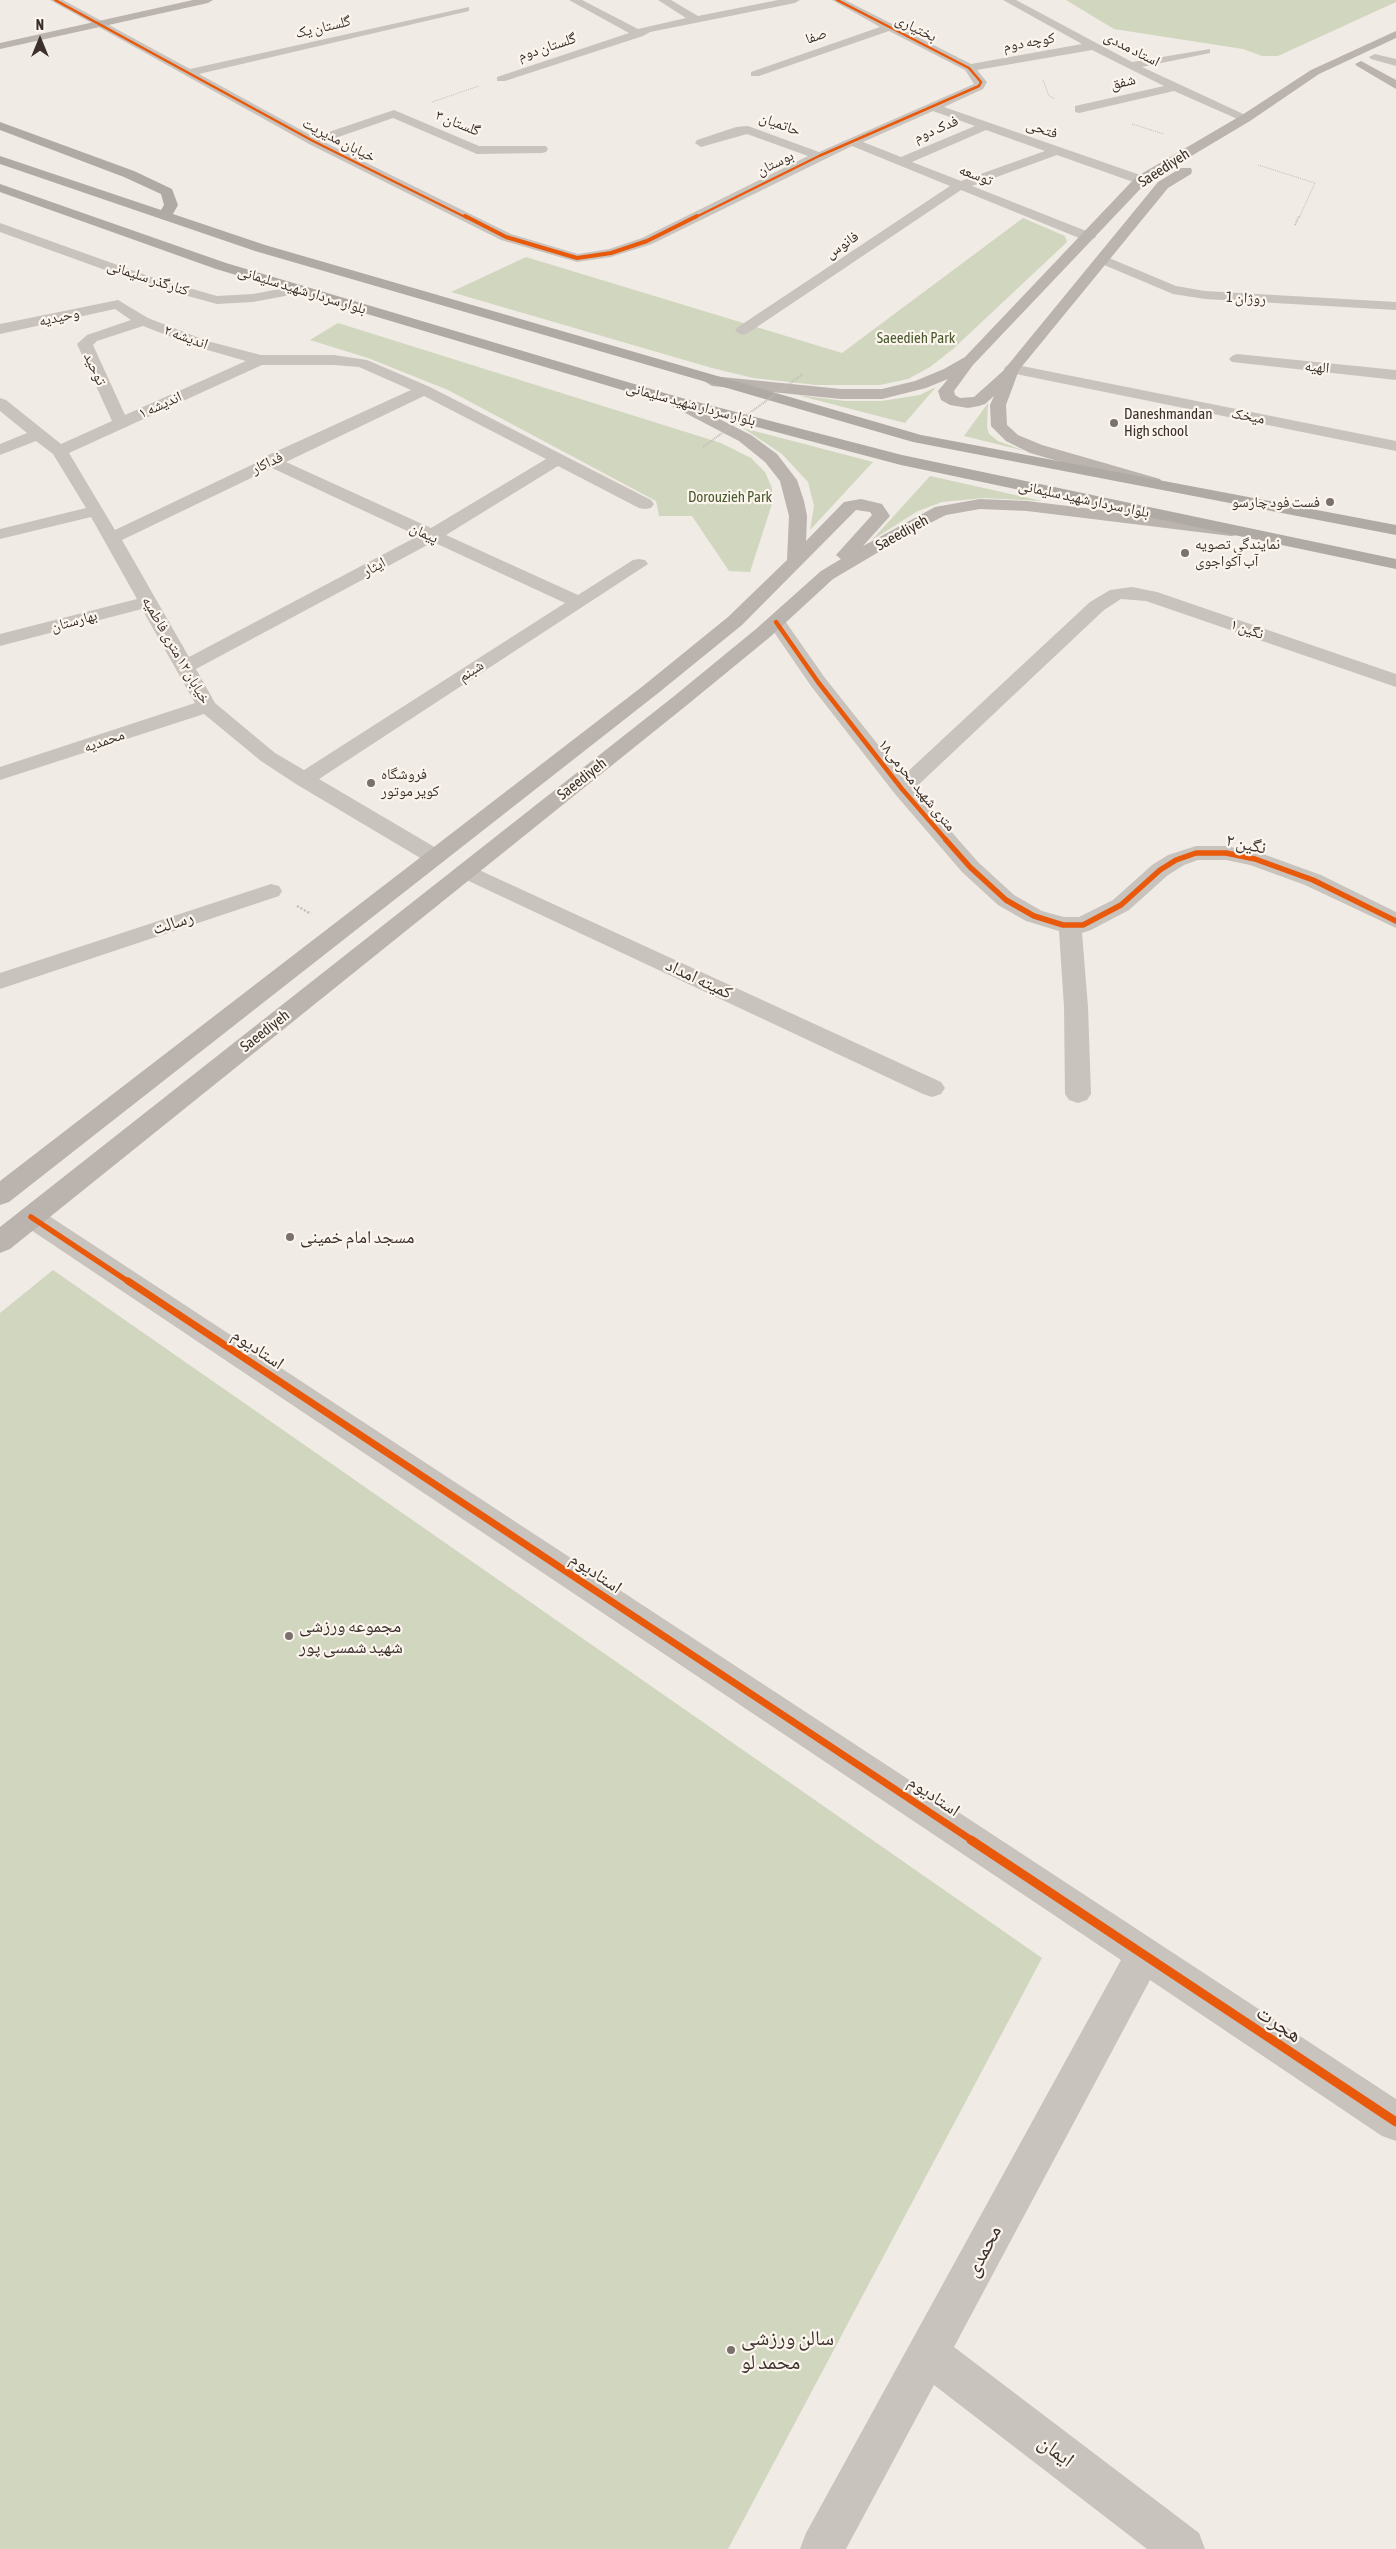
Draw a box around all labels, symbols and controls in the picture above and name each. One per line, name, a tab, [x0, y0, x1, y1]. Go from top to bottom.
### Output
street label: بختیاری	[892, 10, 940, 46]
street label: گلستان یک	[293, 12, 353, 42]
north arrow	[15, 15, 65, 65]
text: N	[36, 17, 44, 33]
street label: صفا	[803, 24, 829, 48]
street label: استاد مددی	[1101, 27, 1163, 71]
street label: گلستان دوم	[515, 29, 579, 65]
street label: کوچه دوم	[1002, 29, 1056, 55]
street label: شفق	[1109, 70, 1137, 94]
street label: گلستان ۳	[433, 106, 483, 140]
street label: حاتمیان	[757, 108, 803, 140]
street label: فدک دوم	[911, 112, 961, 146]
street label: خیابان مدیریت	[299, 114, 379, 166]
street label: فتحی	[1024, 115, 1060, 143]
street label: Saeediyeh	[1135, 145, 1193, 191]
street label: بوستان	[754, 146, 796, 180]
street label: توسعه	[956, 160, 996, 190]
street label: فانوس	[822, 227, 862, 263]
street label: کنارگذر سلیمانی	[105, 256, 191, 300]
street label: بلوار سردار شهید سلیمانی	[236, 262, 368, 318]
street label: روژان 1	[1226, 288, 1266, 308]
street label: وحیدیه	[37, 304, 81, 330]
street label: اندیشه ۲	[162, 321, 210, 353]
park label: Saeedieh Park	[877, 329, 955, 347]
street label: توحید	[80, 350, 110, 388]
street label: الهیه	[1304, 357, 1330, 377]
street label: بلوار سردار شهید سلیمانی	[624, 378, 758, 430]
street label: اندیشه ۱	[136, 388, 184, 422]
street label: میخک	[1230, 404, 1266, 428]
place label: Daneshmandan High school	[1124, 405, 1212, 440]
marker: Daneshmandan High school	[1108, 417, 1120, 429]
street label: فداکار	[248, 448, 286, 478]
street label: بلوار سردار شهید سلیمانی	[1017, 476, 1151, 522]
park label: Dorouzieh Park	[688, 488, 772, 506]
place label: فست فود چارسو	[1232, 493, 1320, 511]
marker: فست فود چارسو	[1324, 496, 1336, 508]
street label: Saeediyeh	[873, 511, 931, 555]
street label: پیمان	[407, 519, 441, 547]
place label: نمایندگی تصویه آب آکواجوی	[1195, 535, 1280, 570]
marker: نمایندگی تصویه آب آکواجوی	[1179, 547, 1191, 559]
street label: ایثار	[359, 553, 389, 581]
street label: خیابان ۱۲ متری فاطمیه	[138, 593, 214, 707]
street label: بهارستان	[49, 606, 99, 636]
street label: نگین ۱	[1228, 615, 1266, 643]
street label: شبنم	[455, 656, 487, 686]
street label: محمدیه	[81, 726, 127, 756]
street label: ۱۸متری شهید محرمی	[874, 735, 960, 835]
street label: Saeediyeh	[554, 754, 610, 804]
place label: فروشگاه کویر موتور	[381, 765, 439, 800]
marker: فروشگاه کویر موتور	[365, 777, 377, 789]
street label: نگین ۲	[1224, 829, 1268, 859]
street label: رسالت	[150, 906, 196, 940]
street label: کمیته امداد	[662, 954, 736, 1004]
street label: Saeediyeh	[237, 1006, 293, 1056]
place label: مسجد امام خمینی	[300, 1226, 414, 1248]
marker: مسجد امام خمینی	[284, 1231, 296, 1243]
street label: استادیوم	[228, 1324, 288, 1374]
street label: استادیوم	[566, 1548, 626, 1598]
place label: مجموعه ورزشی شهید شمسی پور	[299, 1615, 403, 1658]
marker: مجموعه ورزشی شهید شمسی پور	[283, 1630, 295, 1642]
street label: استادیوم	[904, 1771, 964, 1821]
street label: هجرت	[1251, 2000, 1307, 2048]
street label: محمدی	[959, 2221, 1007, 2281]
place label: سالن ورزشی محمد لو	[741, 2325, 834, 2375]
marker: سالن ورزشی محمد لو	[725, 2344, 737, 2356]
street label: ایمان	[1033, 2429, 1079, 2473]

